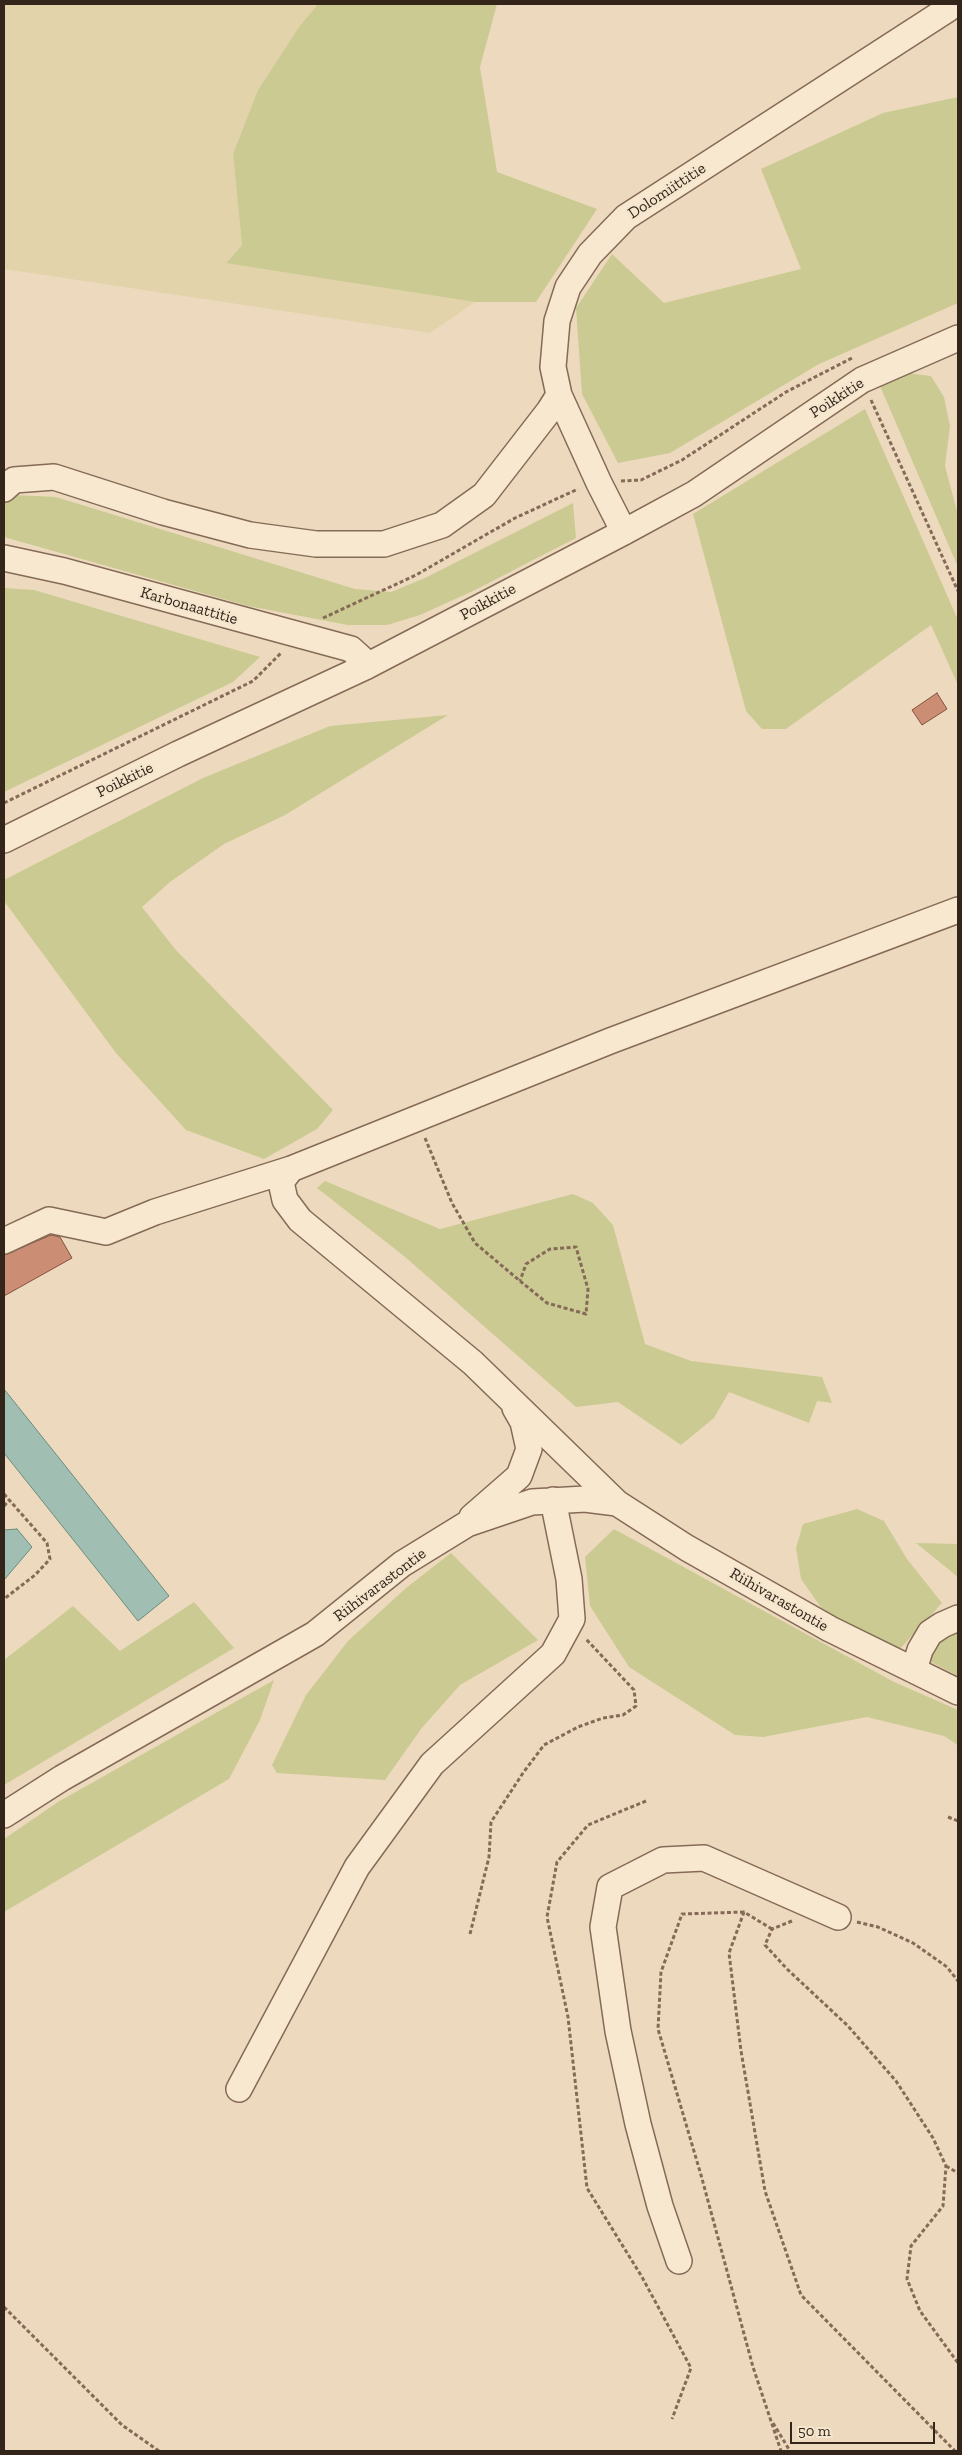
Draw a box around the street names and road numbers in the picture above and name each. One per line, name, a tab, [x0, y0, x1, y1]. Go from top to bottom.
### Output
street label: Dolomiittitie	[624, 159, 710, 223]
street label: Poikkitie	[806, 373, 868, 423]
street label: Poikkitie	[457, 579, 519, 625]
street label: Karbonaattitie	[138, 583, 240, 629]
street label: Poikkitie	[94, 758, 156, 802]
street label: Riihivarastontie	[330, 1544, 430, 1626]
street label: Riihivarastontie	[726, 1564, 832, 1636]

